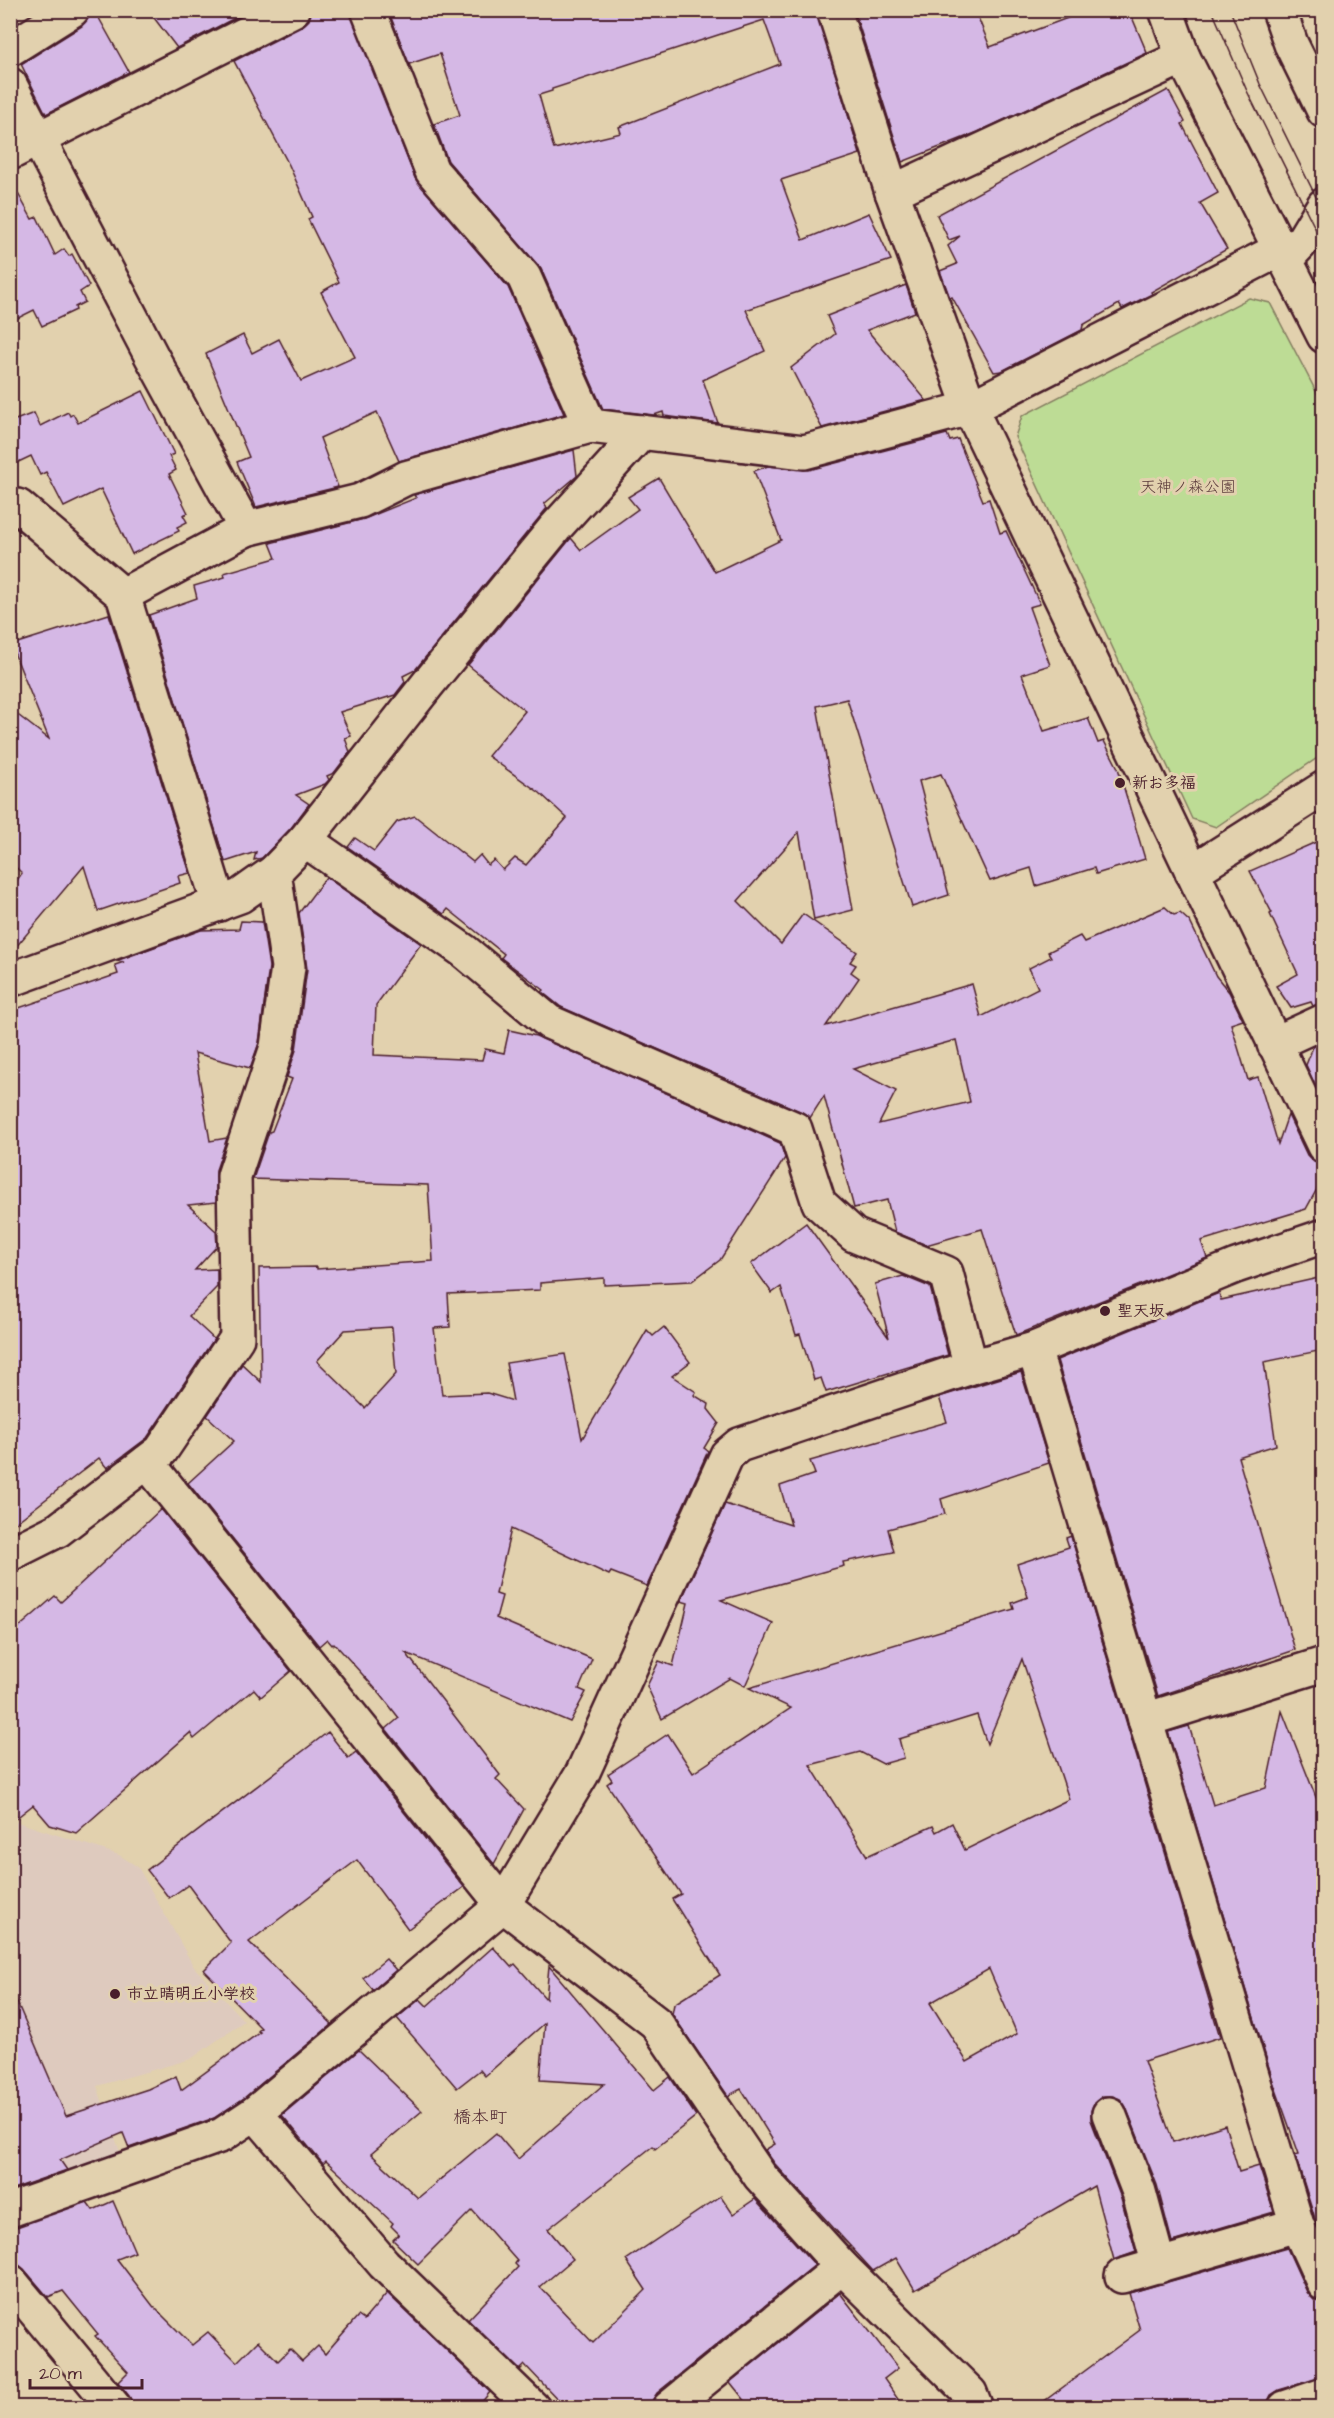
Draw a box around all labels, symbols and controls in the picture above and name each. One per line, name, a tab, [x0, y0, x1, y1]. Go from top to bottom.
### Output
park label: 天神ノ森公園	[1140, 476, 1236, 498]
place label: 新お多福	[1132, 772, 1196, 794]
marker: 新お多福	[1113, 776, 1127, 790]
place label: 聖天坂	[1117, 1300, 1165, 1322]
marker: 聖天坂	[1098, 1304, 1112, 1318]
place label: 市立晴明丘小学校	[127, 1983, 255, 2005]
marker: 市立晴明丘小学校	[108, 1987, 122, 2001]
district label: 橋本町	[453, 2105, 507, 2130]
scale bar	[30, 2352, 142, 2390]
text: 20 m	[39, 2361, 82, 2386]

